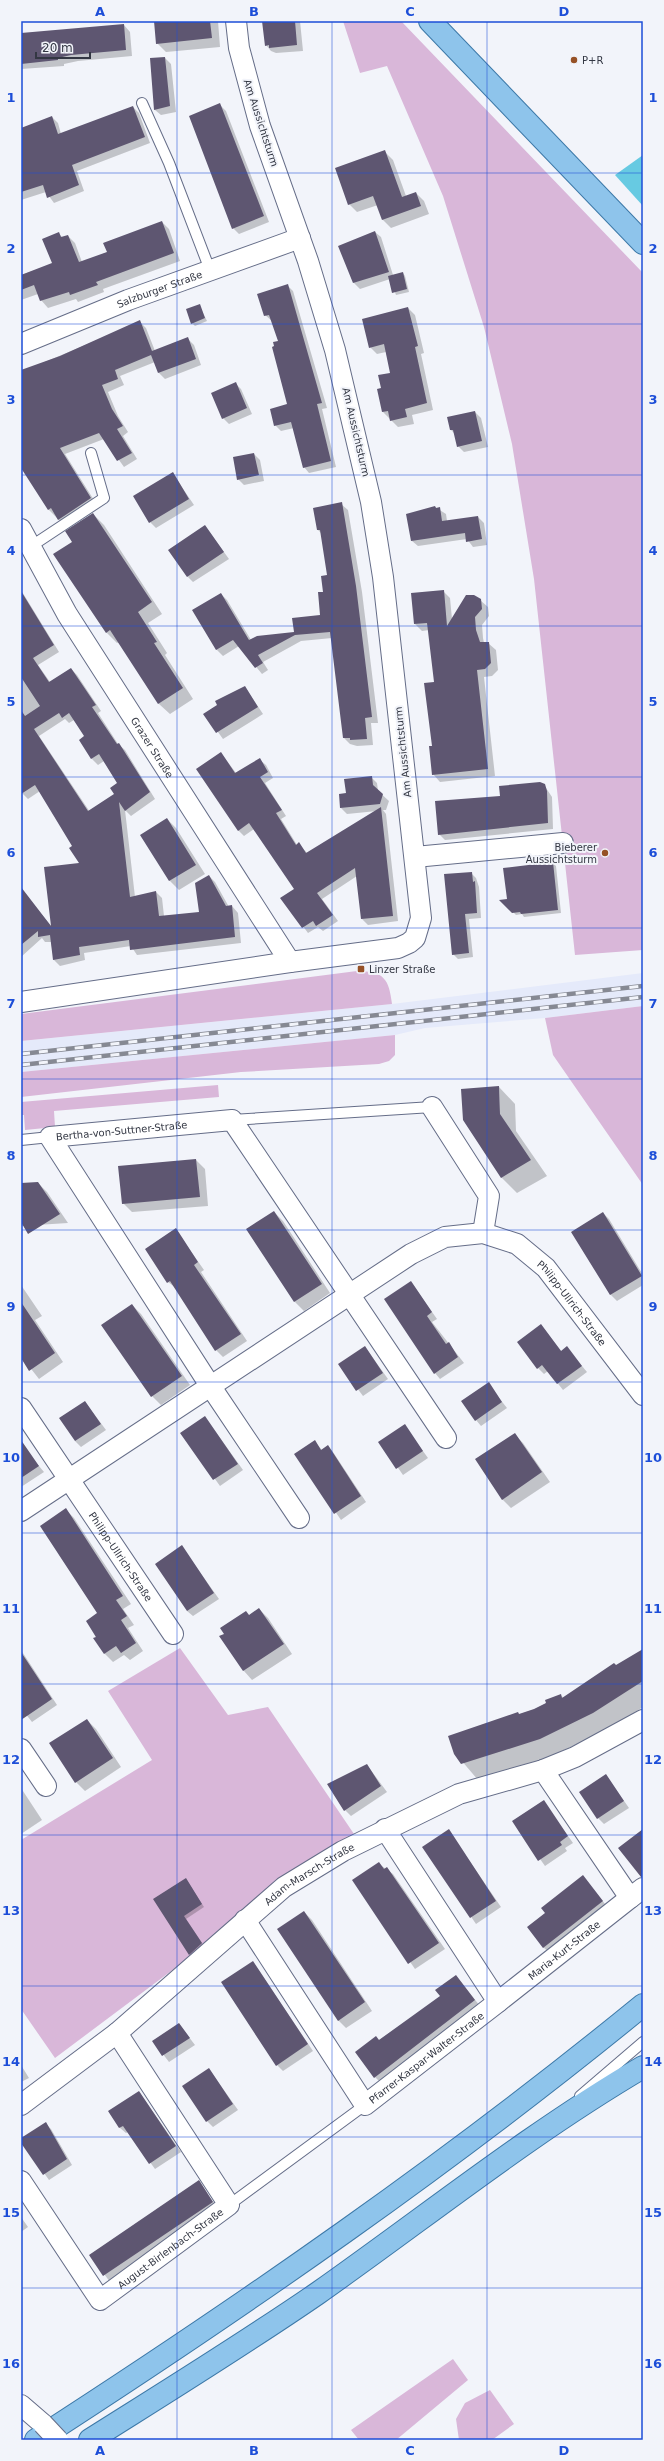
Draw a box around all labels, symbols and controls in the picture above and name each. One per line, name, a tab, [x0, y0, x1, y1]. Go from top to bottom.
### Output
text: A	[95, 4, 105, 19]
text: B	[249, 4, 259, 19]
text: C	[405, 4, 415, 19]
text: D	[559, 4, 570, 19]
scale bar	[36, 34, 90, 60]
text: 20 m	[42, 41, 73, 55]
marker: P+R	[569, 55, 579, 65]
place label: P+R	[582, 55, 603, 66]
street label: Am Aussichtsturm	[242, 78, 280, 168]
text: 1	[6, 90, 16, 105]
text: 1	[648, 90, 658, 105]
text: 2	[6, 241, 16, 256]
text: 2	[648, 241, 658, 256]
street label: Salzburger Straße	[115, 268, 204, 310]
street label: Am Aussichtsturm	[340, 386, 372, 478]
text: 3	[6, 392, 16, 407]
text: 3	[648, 392, 658, 407]
text: 4	[6, 543, 16, 558]
text: 4	[648, 543, 658, 558]
text: 5	[6, 694, 16, 709]
text: 5	[648, 694, 658, 709]
street label: Am Aussichtsturm	[393, 706, 413, 798]
street label: Grazer Straße	[129, 715, 176, 780]
place label: Bieberer Aussichtsturm	[526, 842, 598, 865]
text: 6	[6, 845, 16, 860]
text: 6	[648, 845, 658, 860]
marker: Bieberer Aussichtsturm	[600, 848, 610, 858]
marker: Linzer Straße	[356, 964, 366, 974]
place label: Linzer Straße	[369, 964, 435, 975]
text: 7	[6, 996, 16, 1011]
text: 7	[648, 996, 658, 1011]
street label: Bertha-von-Suttner-Straße	[55, 1119, 188, 1142]
text: 8	[6, 1148, 16, 1163]
text: 8	[648, 1148, 658, 1163]
street label: Philipp-Ullrich-Straße	[535, 1258, 609, 1348]
text: 9	[6, 1299, 16, 1314]
text: 9	[648, 1299, 658, 1314]
text: 10	[2, 1450, 20, 1465]
text: 10	[644, 1450, 662, 1465]
street label: Philipp-Ullrich-Straße	[87, 1510, 155, 1603]
text: 11	[2, 1601, 20, 1616]
text: 11	[644, 1601, 662, 1616]
text: 12	[2, 1752, 20, 1767]
text: 12	[644, 1752, 662, 1767]
street label: Adam-Marsch-Straße	[262, 1841, 356, 1907]
text: 13	[2, 1903, 20, 1918]
text: 13	[644, 1903, 662, 1918]
street label: Maria-Kurt-Straße	[526, 1918, 602, 1982]
street label: Pfarrer-Kaspar-Walter-Straße	[367, 2010, 486, 2105]
text: 14	[2, 2054, 20, 2069]
text: 14	[644, 2054, 662, 2069]
text: 15	[2, 2205, 20, 2220]
text: 15	[644, 2205, 662, 2220]
street label: August-Birlenbach-Straße	[115, 2206, 225, 2291]
text: 16	[2, 2356, 20, 2371]
text: 16	[644, 2356, 662, 2371]
text: A	[95, 2443, 105, 2458]
text: B	[249, 2443, 259, 2458]
text: C	[405, 2443, 415, 2458]
text: D	[559, 2443, 570, 2458]

